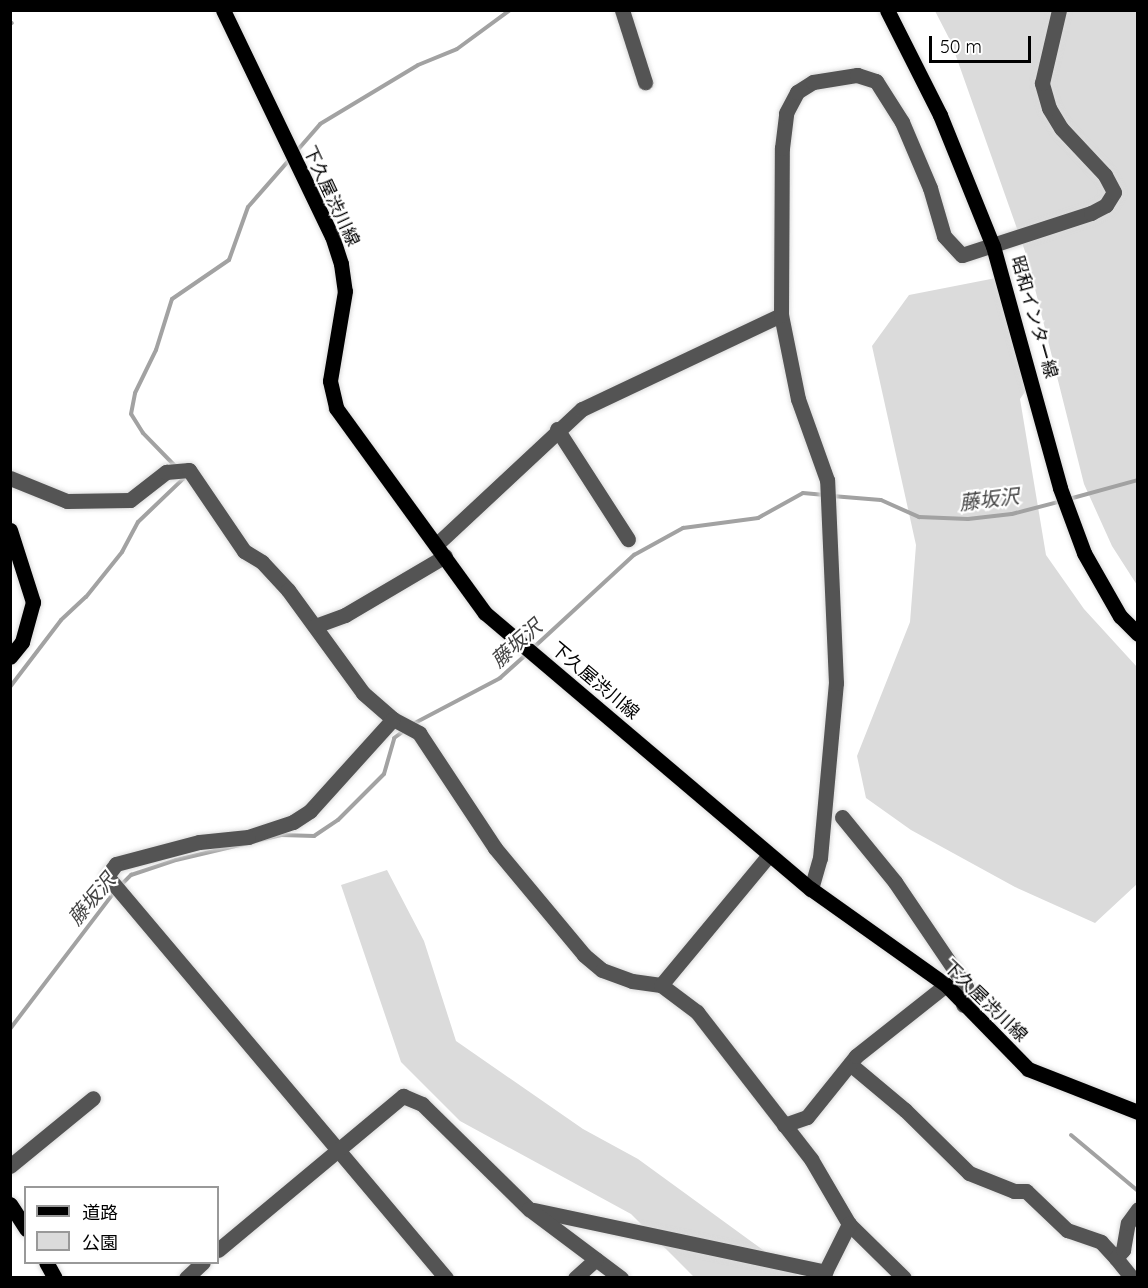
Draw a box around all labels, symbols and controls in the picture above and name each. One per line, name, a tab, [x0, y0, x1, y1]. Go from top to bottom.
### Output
scale bar	[932, 24, 1034, 62]
text: 50 m	[940, 35, 982, 58]
street label: 下久屋渋川線	[298, 142, 364, 250]
street label: 昭和インター線	[1006, 253, 1062, 381]
water label: 藤坂沢	[958, 483, 1020, 515]
water label: 藤坂沢	[486, 614, 546, 672]
street label: 下久屋渋川線	[547, 638, 643, 724]
water label: 藤坂沢	[63, 868, 119, 930]
street label: 下久屋渋川線	[939, 956, 1031, 1046]
legend	[24, 1186, 219, 1264]
text: 道路	[82, 1201, 118, 1224]
text: 公園	[82, 1231, 118, 1254]

